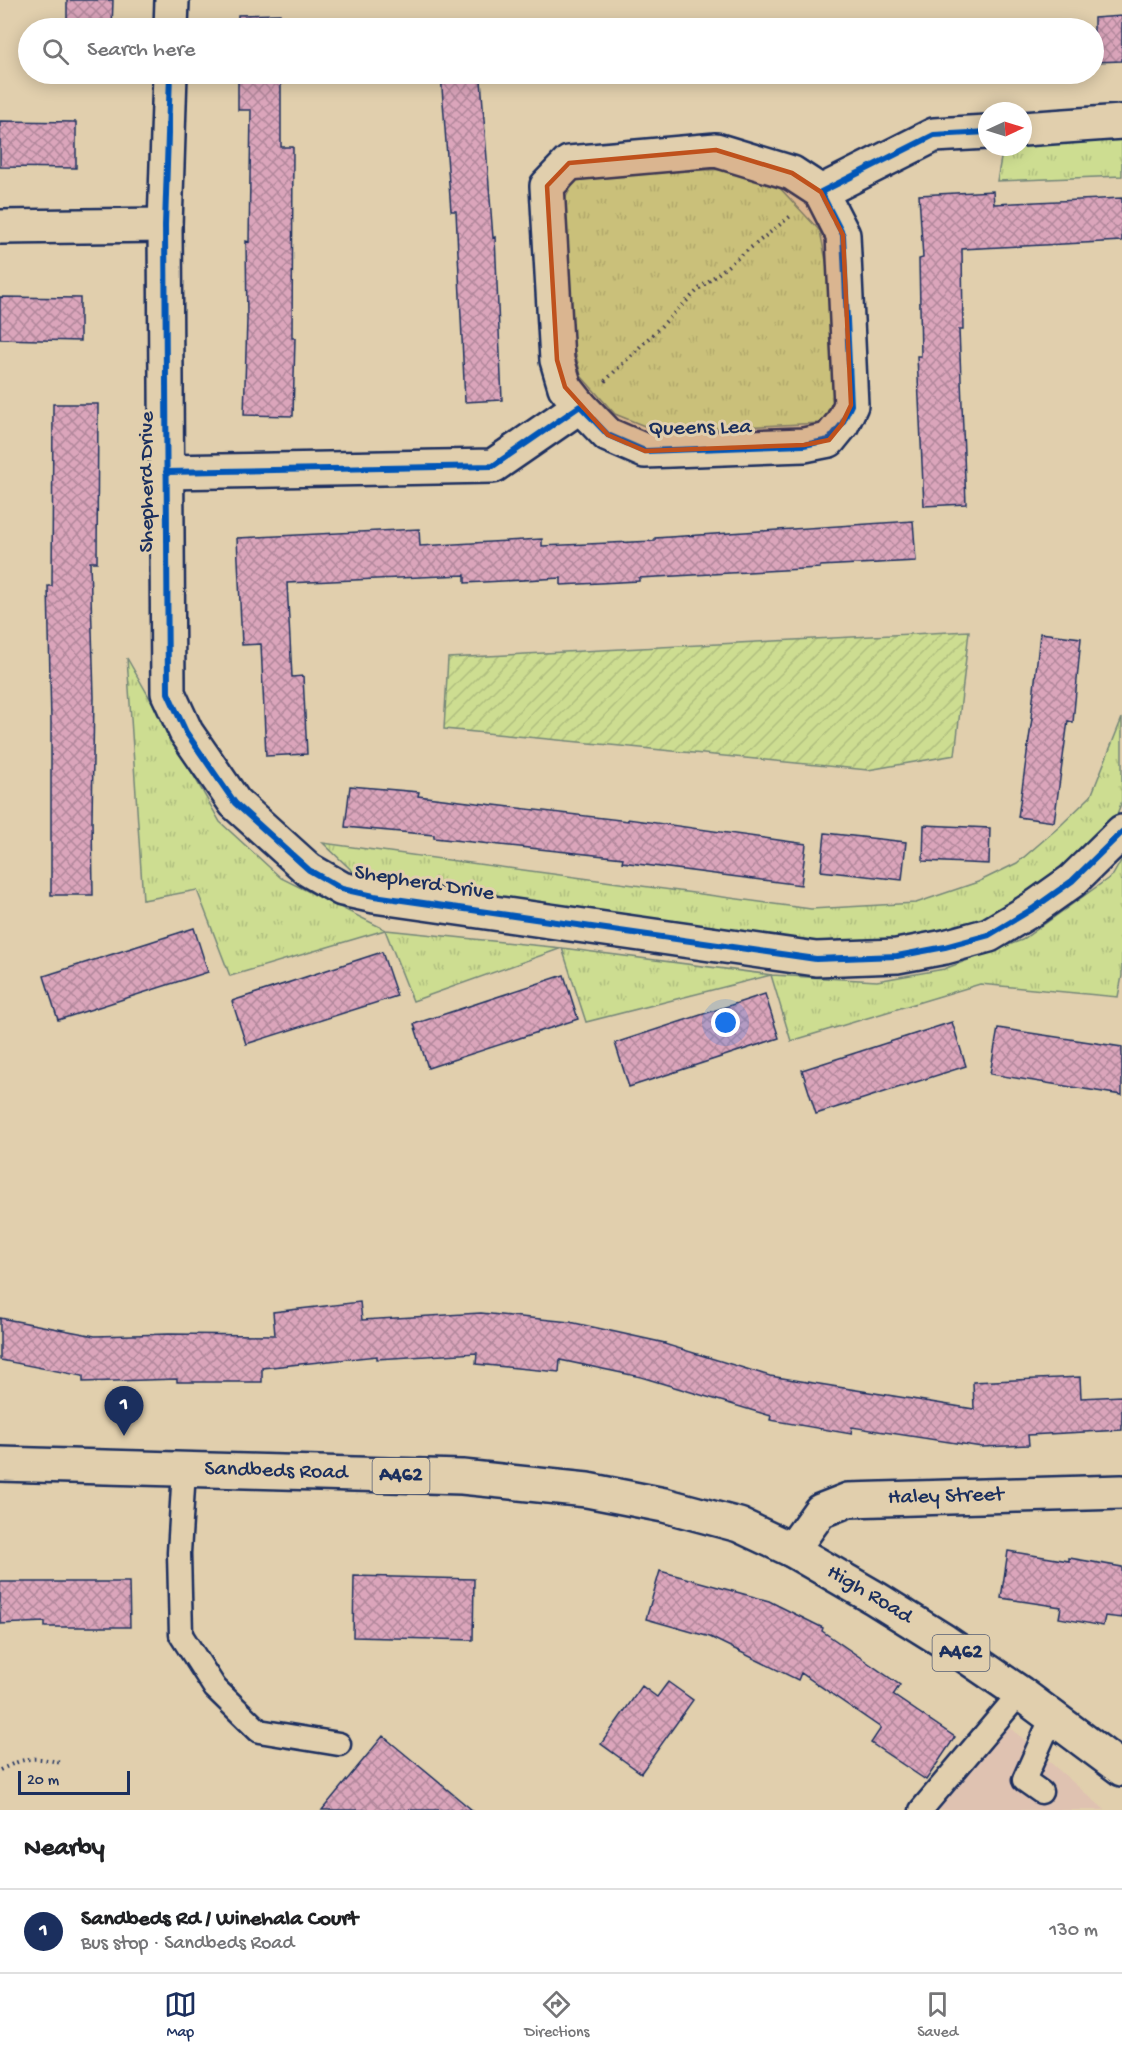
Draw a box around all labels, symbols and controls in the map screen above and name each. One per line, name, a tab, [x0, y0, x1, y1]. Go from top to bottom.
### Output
search box	[18, 18, 1104, 84]
icon: search	[39, 35, 72, 68]
text: Search here	[87, 38, 195, 64]
north arrow	[978, 102, 1032, 156]
street label: Shepherd Drive	[135, 411, 161, 553]
street label: Queens Lea	[648, 415, 753, 443]
street label: Shepherd Drive	[352, 860, 496, 908]
your location	[711, 1008, 740, 1037]
pin: 1	[104, 1386, 144, 1436]
street label: Sandbeds Road	[204, 1457, 350, 1487]
road number: A462	[372, 1458, 430, 1494]
street label: Haley Street	[888, 1482, 1006, 1512]
street label: High Road	[822, 1560, 919, 1632]
road number: A462	[932, 1635, 990, 1671]
scale bar	[18, 1768, 130, 1796]
text: 20 m	[27, 1772, 59, 1791]
text: Nearby	[24, 1834, 105, 1865]
text: Sandbeds Rd / Winehala Court	[81, 1907, 358, 1933]
text: 1	[39, 1920, 48, 1943]
text: 130 m	[1049, 1920, 1098, 1943]
text: Bus stop · Sandbeds Road	[81, 1933, 294, 1956]
tab: Map	[164, 1988, 197, 2043]
tab: Directions	[524, 1988, 590, 2043]
tab: Saved	[917, 1988, 958, 2043]

